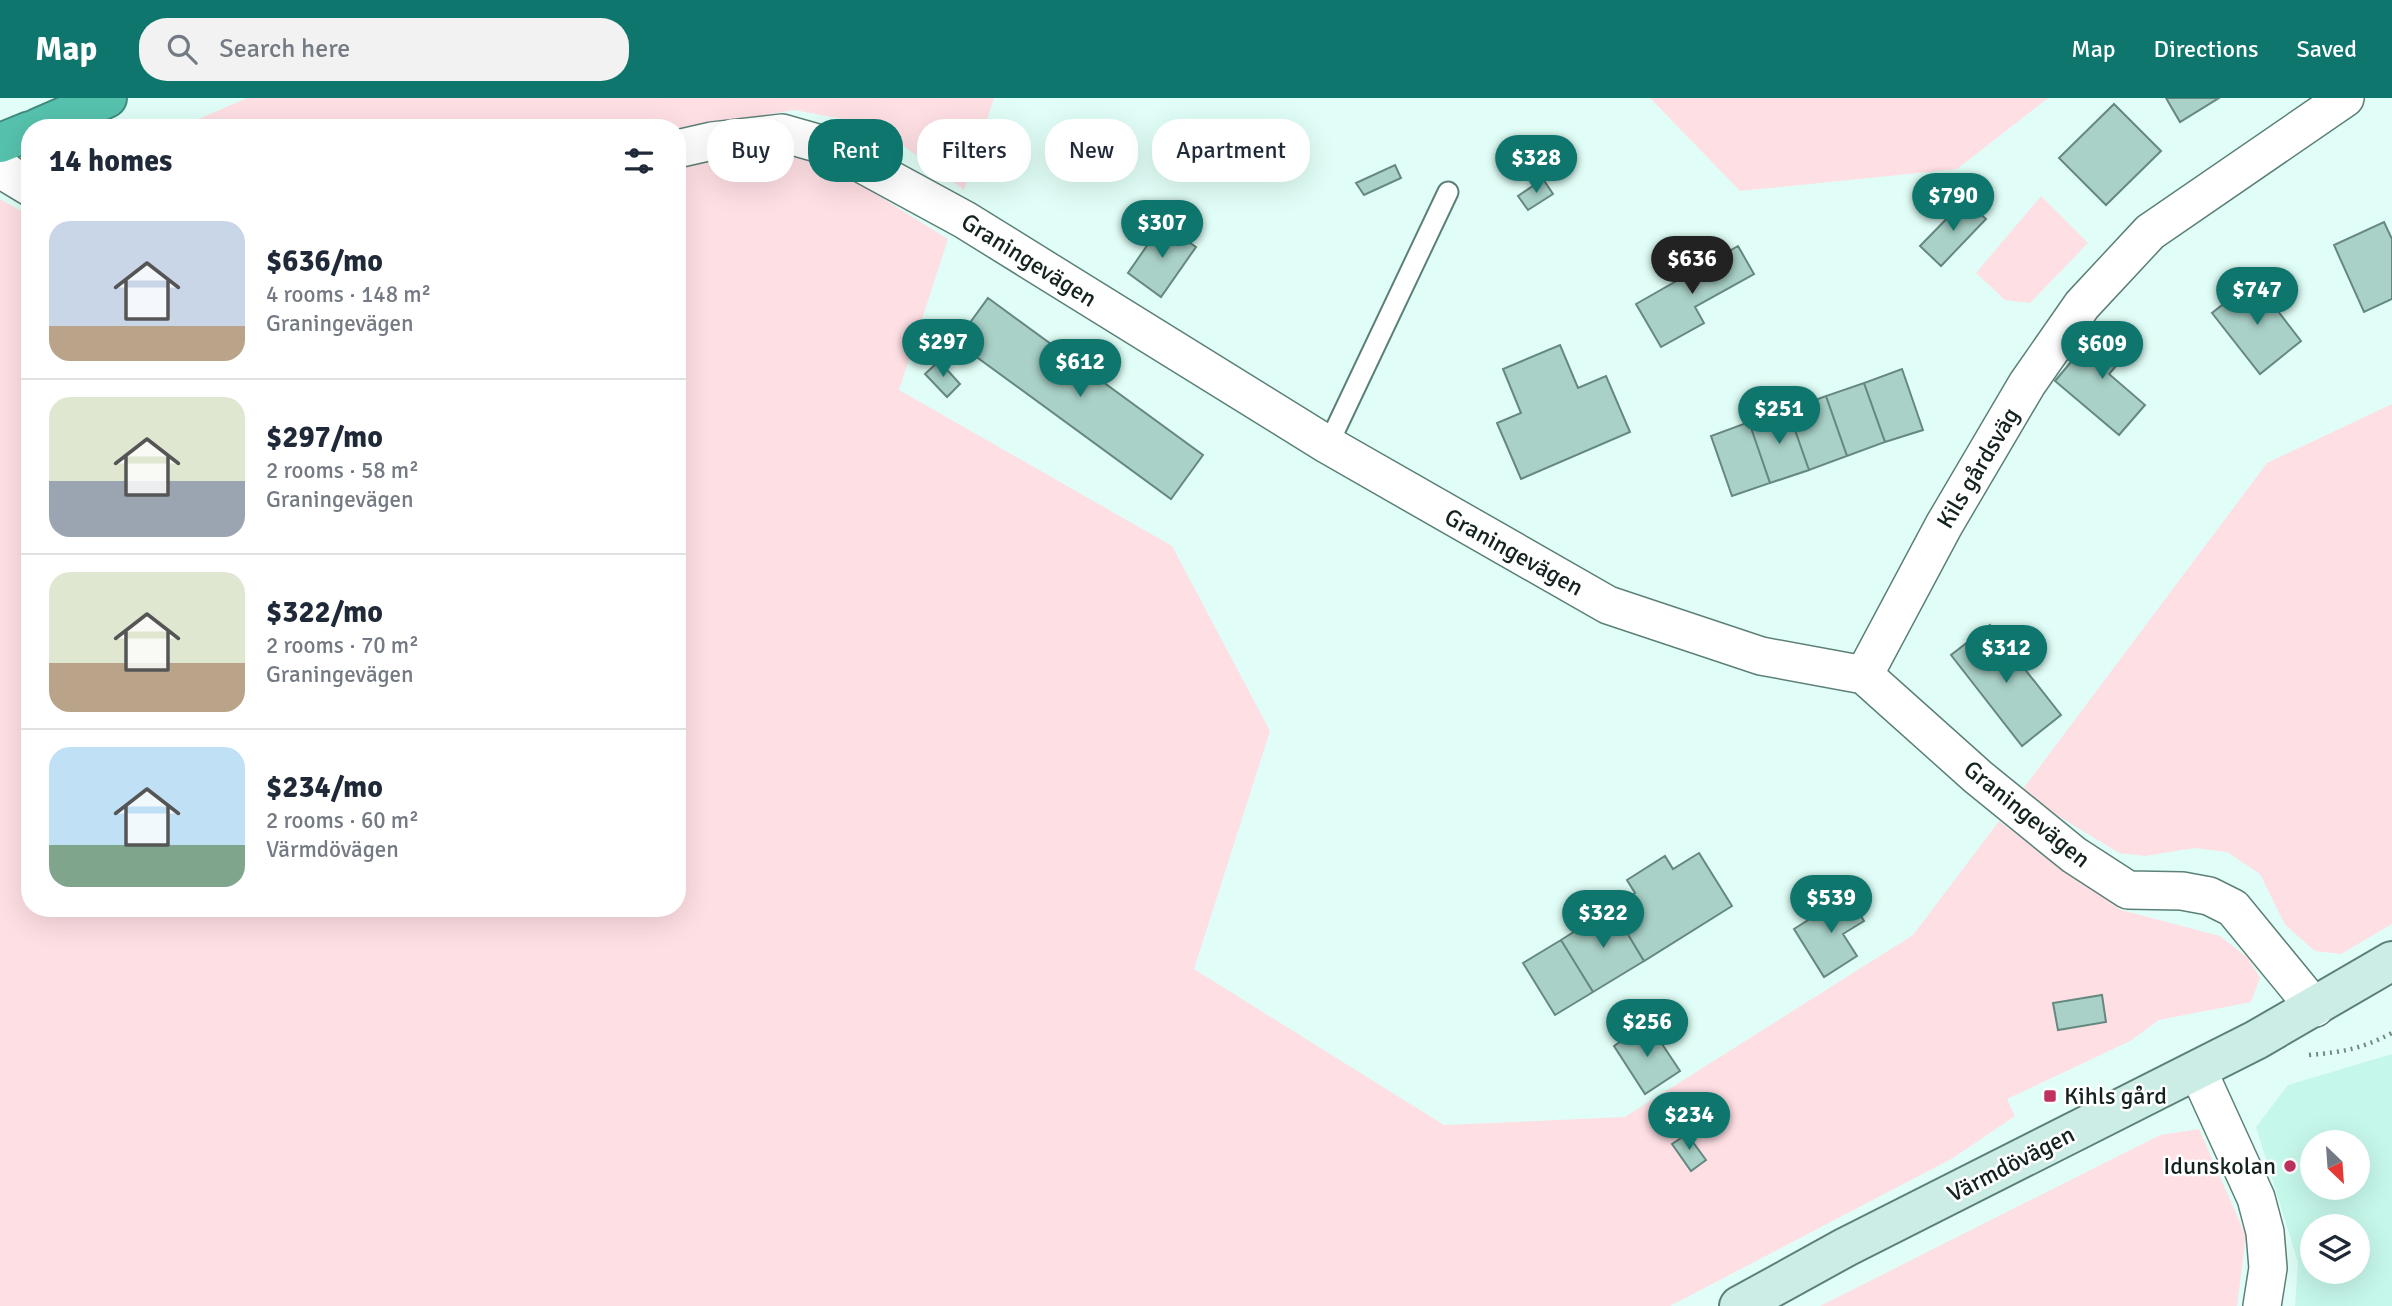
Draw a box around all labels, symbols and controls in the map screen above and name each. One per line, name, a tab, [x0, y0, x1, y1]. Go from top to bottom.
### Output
search box	[139, 18, 629, 81]
text: Map	[35, 29, 97, 70]
icon: search	[163, 30, 201, 68]
text: Search here	[219, 33, 350, 65]
text: Map	[2071, 34, 2116, 64]
text: Directions	[2154, 34, 2259, 64]
text: Saved	[2297, 34, 2357, 64]
chip: Buy	[707, 119, 794, 182]
chip: Rent	[808, 119, 903, 182]
chip: Filters	[917, 119, 1031, 182]
chip: New	[1045, 119, 1138, 182]
chip: Apartment	[1152, 119, 1310, 182]
pin: $328	[1495, 136, 1577, 195]
icon: filters	[620, 142, 658, 180]
text: 14 homes	[49, 143, 172, 180]
text: $328	[1511, 143, 1561, 172]
pin: $790	[1912, 174, 1994, 233]
text: $790	[1928, 181, 1978, 210]
pin: $307	[1121, 200, 1203, 260]
street label: Graningevägen	[956, 206, 1102, 314]
text: $307	[1137, 208, 1187, 237]
pin: $636	[1651, 236, 1733, 296]
text: $636/mo	[266, 243, 383, 280]
text: $636	[1667, 244, 1717, 273]
icon: home	[105, 249, 189, 333]
pin: $747	[2216, 268, 2298, 327]
text: $747	[2232, 275, 2282, 304]
text: 4 rooms · 148 m²	[266, 280, 431, 309]
text: Graningevägen	[266, 309, 414, 338]
pin: $297	[902, 320, 984, 379]
pin: $609	[2061, 322, 2143, 381]
text: $297	[918, 327, 968, 356]
text: $609	[2077, 329, 2127, 358]
pin: $612	[1039, 340, 1121, 399]
text: $612	[1055, 347, 1105, 376]
pin: $251	[1738, 386, 1820, 446]
text: $251	[1754, 394, 1804, 423]
street label: Kils gårdsväg	[1930, 402, 2026, 534]
text: $297/mo	[266, 419, 383, 456]
icon: home	[105, 425, 189, 509]
text: 2 rooms · 58 m²	[266, 456, 419, 485]
text: Graningevägen	[266, 485, 414, 514]
street label: Graningevägen	[1439, 502, 1589, 602]
text: $322/mo	[266, 594, 383, 631]
icon: home	[105, 600, 189, 684]
pin: $312	[1965, 626, 2047, 685]
text: 2 rooms · 70 m²	[266, 631, 419, 660]
text: $312	[1981, 633, 2031, 662]
text: Graningevägen	[266, 660, 414, 689]
street label: Graningevägen	[1958, 754, 2096, 874]
text: $234/mo	[266, 769, 383, 806]
icon: home	[105, 775, 189, 859]
text: 2 rooms · 60 m²	[266, 806, 419, 835]
text: Värmdövägen	[266, 835, 399, 864]
pin: $539	[1790, 876, 1872, 935]
text: $539	[1806, 883, 1856, 912]
pin: $322	[1562, 890, 1644, 950]
text: $322	[1578, 898, 1628, 927]
pin: $256	[1606, 1000, 1688, 1059]
text: $256	[1622, 1007, 1672, 1036]
place label: Kihls gård	[2064, 1081, 2167, 1111]
marker: Kihls gård	[2042, 1088, 2058, 1104]
pin: $234	[1648, 1093, 1730, 1152]
text: $234	[1664, 1100, 1714, 1129]
street label: Värmdövägen	[1942, 1119, 2080, 1209]
north arrow	[2300, 1130, 2370, 1200]
map controls	[2300, 1130, 2370, 1284]
place label: Idunskolan	[2163, 1151, 2276, 1181]
marker: Idunskolan	[2282, 1158, 2298, 1174]
button: layers	[2300, 1214, 2370, 1284]

